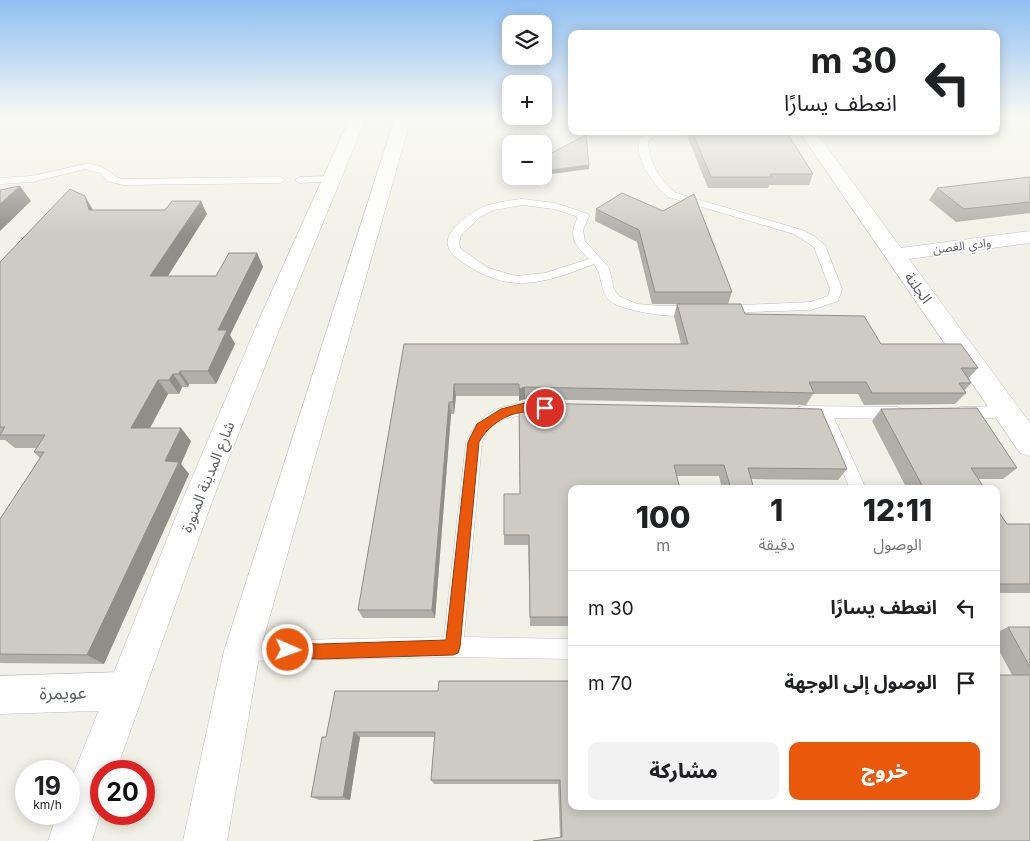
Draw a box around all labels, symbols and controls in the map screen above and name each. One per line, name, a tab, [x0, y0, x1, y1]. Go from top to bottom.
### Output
map controls	[502, 15, 552, 185]
button: layers	[502, 15, 552, 65]
text: 30 m	[811, 39, 897, 81]
icon: left	[915, 50, 980, 115]
button: +	[502, 75, 552, 125]
text: انعطف يسارًا	[784, 90, 897, 116]
button: −	[502, 135, 552, 185]
street label: وادي الغصن	[932, 234, 992, 259]
street label: الجلتة	[901, 268, 936, 307]
pin	[524, 387, 566, 429]
icon: arrive	[531, 394, 559, 422]
street label: شارع المدينة المنورة	[177, 418, 241, 536]
text: 1	[770, 492, 783, 528]
text: 12:11	[863, 492, 932, 528]
text: 100	[636, 499, 691, 535]
text: دقيقة	[758, 534, 795, 554]
text: الوصول	[873, 534, 922, 554]
text: m	[656, 535, 670, 555]
icon: left	[952, 594, 980, 622]
text: انعطف يسارًا	[830, 596, 937, 619]
text: 30 m	[588, 597, 634, 620]
position arrow	[261, 623, 313, 675]
icon: arrive	[952, 669, 980, 697]
text: الوصول إلى الوجهة	[785, 671, 937, 694]
text: 70 m	[588, 672, 632, 695]
street label: عويمرة	[39, 682, 87, 704]
button: مشاركة	[588, 742, 779, 800]
button: خروج	[789, 742, 980, 800]
speed limit sign: 20	[90, 760, 155, 825]
text: 19	[34, 771, 61, 801]
text: km/h	[33, 797, 62, 812]

